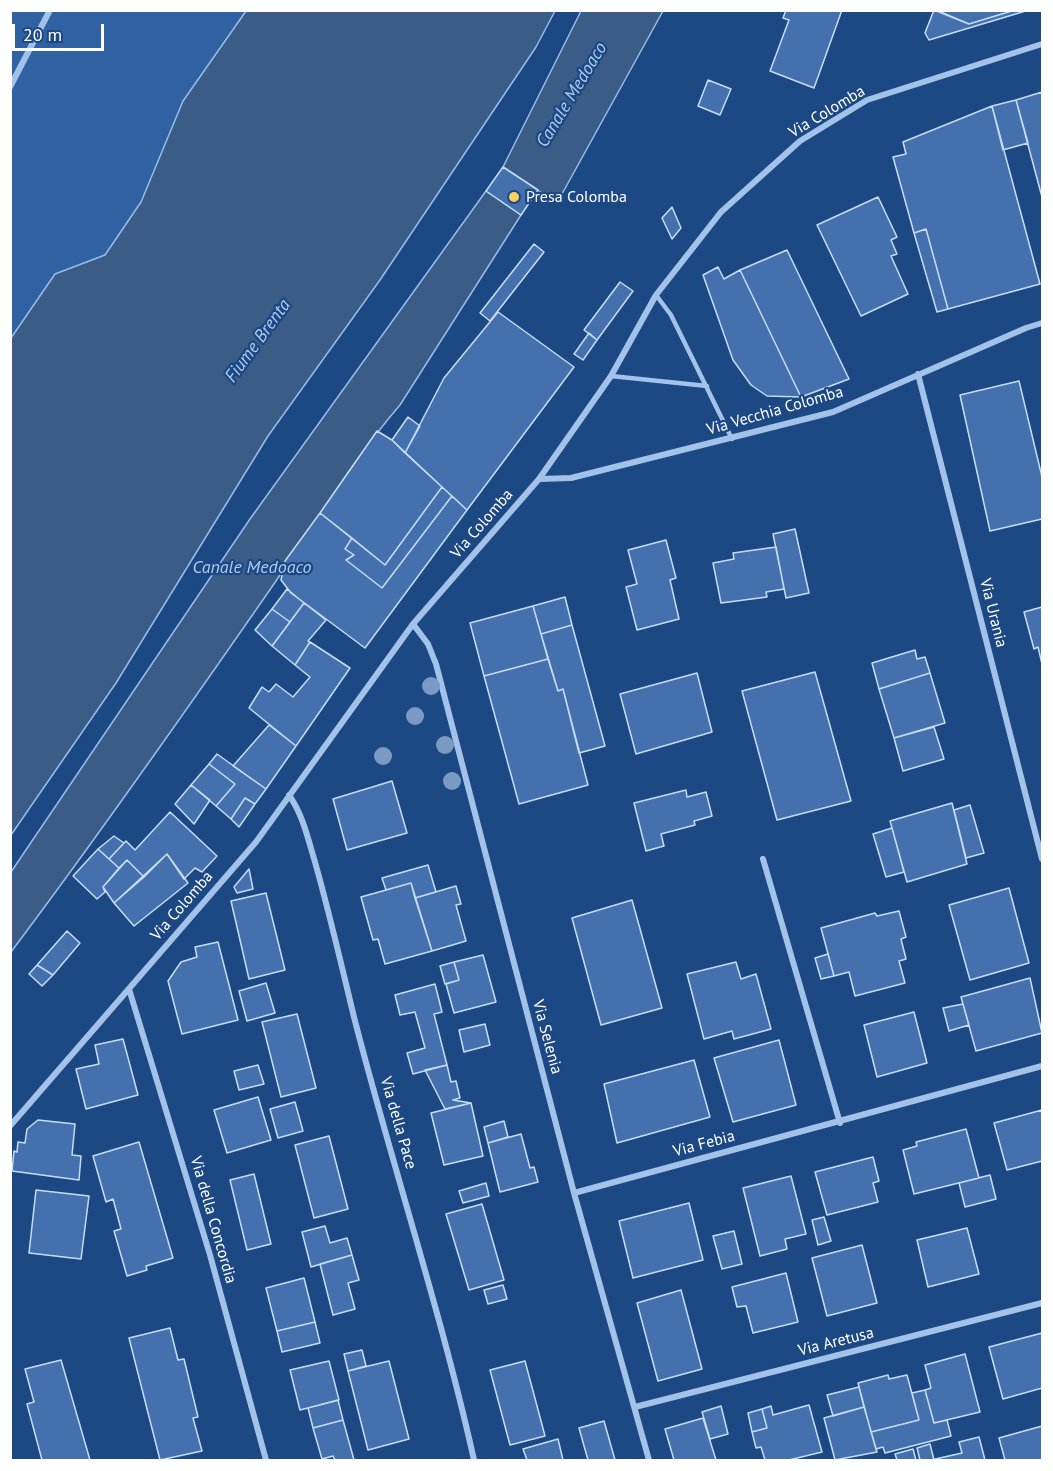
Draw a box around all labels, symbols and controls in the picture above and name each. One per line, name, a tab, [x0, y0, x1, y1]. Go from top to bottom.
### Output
scale bar	[15, 12, 106, 50]
text: 20 m	[23, 23, 62, 46]
water label: Canale Medoaco	[532, 39, 612, 151]
street label: Via Colomba	[785, 82, 869, 142]
place label: Presa Colomba	[526, 187, 627, 207]
marker: Presa Colomba	[507, 190, 521, 204]
water label: Fiume Brenta	[221, 295, 295, 387]
street label: Via Vecchia Colomba	[705, 382, 845, 440]
street label: Via Colomba	[447, 485, 517, 563]
water label: Canale Medoaco	[193, 557, 311, 579]
street label: Via Urania	[975, 577, 1011, 649]
street label: Via Colomba	[147, 867, 217, 945]
street label: Via Selenia	[528, 998, 566, 1076]
street label: Via della Pace	[376, 1075, 420, 1171]
street label: Via Febia	[671, 1127, 737, 1161]
street label: Via della Concordia	[186, 1154, 240, 1286]
street label: Via Aretusa	[796, 1323, 876, 1361]

